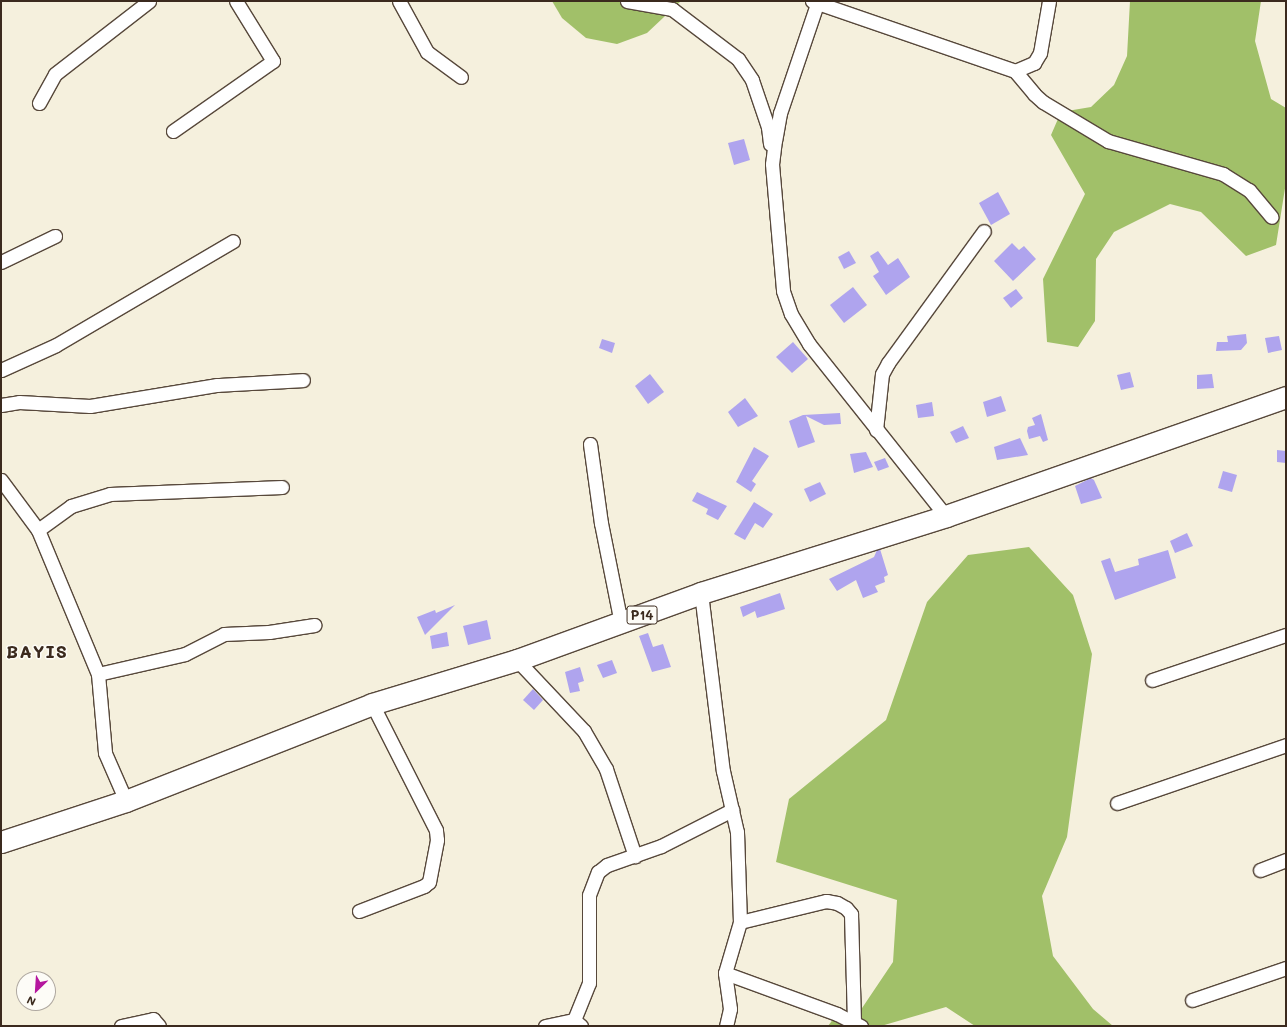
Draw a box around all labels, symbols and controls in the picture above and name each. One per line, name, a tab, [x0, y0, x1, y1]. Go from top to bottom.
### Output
road number: P14	[626, 604, 658, 626]
district label: BAYIS	[6, 640, 68, 662]
north arrow	[16, 971, 56, 1011]
text: N	[24, 993, 38, 1010]

